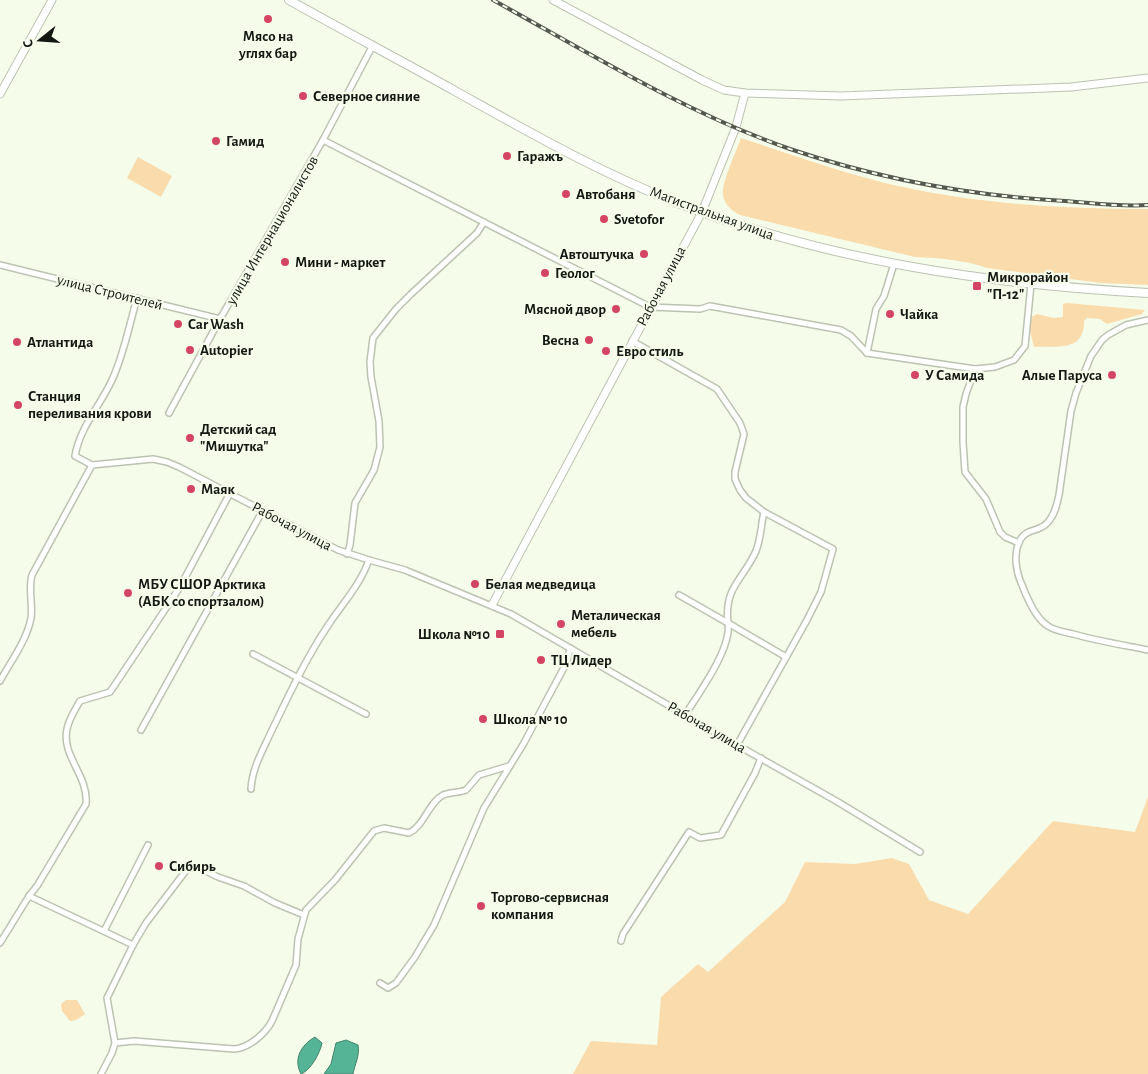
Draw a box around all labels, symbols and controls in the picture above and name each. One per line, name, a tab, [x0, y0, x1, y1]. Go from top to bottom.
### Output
marker: Мясо на углях бар	[262, 13, 274, 25]
north arrow	[15, 15, 65, 65]
place label: Мясо на углях бар	[238, 29, 297, 61]
text: С	[21, 38, 36, 49]
place label: Северное сияние	[313, 89, 420, 104]
marker: Северное сияние	[297, 90, 309, 102]
place label: Гамид	[226, 134, 264, 149]
marker: Гамид	[210, 135, 222, 147]
place label: Гаражъ	[517, 149, 563, 164]
marker: Гаражъ	[501, 150, 513, 162]
street label: улица Интернационалистов	[223, 153, 321, 308]
street label: Магистральная улица	[648, 184, 776, 243]
place label: Автобаня	[576, 187, 636, 202]
marker: Автобаня	[560, 188, 572, 200]
place label: Svetofor	[614, 212, 665, 227]
marker: Svetofor	[598, 213, 610, 225]
street label: Рабочая улица	[634, 244, 689, 329]
place label: Автоштучка	[559, 247, 634, 262]
marker: Автоштучка	[638, 248, 650, 260]
place label: Мини - маркет	[295, 255, 385, 270]
marker: Мини - маркет	[279, 256, 291, 268]
place label: Геолог	[555, 266, 595, 281]
marker: Геолог	[539, 267, 551, 279]
place label: Микрорайон "П-12"	[987, 270, 1069, 302]
street label: улица Строителей	[55, 272, 164, 313]
marker: Микрорайон "П-12"	[971, 280, 983, 292]
place label: Мясной двор	[524, 302, 606, 317]
marker: Мясной двор	[610, 303, 622, 315]
place label: Чайка	[900, 307, 938, 322]
marker: Чайка	[884, 308, 896, 320]
place label: Car Wash	[188, 317, 244, 332]
marker: Car Wash	[172, 318, 184, 330]
place label: Весна	[542, 333, 579, 348]
marker: Весна	[583, 334, 595, 346]
place label: Атлантида	[27, 335, 93, 350]
marker: Атлантида	[11, 336, 23, 348]
place label: Autopier	[200, 343, 254, 358]
marker: Autopier	[184, 344, 196, 356]
place label: Евро стиль	[616, 344, 683, 359]
marker: Евро стиль	[600, 345, 612, 357]
place label: У Самида	[925, 368, 984, 383]
place label: Алые Паруса	[1022, 368, 1102, 383]
marker: У Самида	[909, 369, 921, 381]
marker: Алые Паруса	[1106, 369, 1118, 381]
place label: Станция переливания крови	[28, 389, 152, 421]
marker: Станция переливания крови	[12, 399, 24, 411]
place label: Детский сад "Мишутка"	[200, 422, 276, 454]
marker: Детский сад "Мишутка"	[184, 432, 196, 444]
place label: Маяк	[201, 482, 235, 497]
marker: Маяк	[185, 483, 197, 495]
street label: Рабочая улица	[249, 499, 334, 554]
place label: МБУ СШОР Арктика (АБК со спортзалом)	[138, 577, 266, 609]
place label: Белая медведица	[485, 577, 596, 592]
marker: Белая медведица	[469, 578, 481, 590]
marker: МБУ СШОР Арктика (АБК со спортзалом)	[122, 587, 134, 599]
place label: Металическая мебель	[571, 608, 661, 640]
marker: Металическая мебель	[555, 618, 567, 630]
place label: Школа №10	[418, 627, 490, 642]
marker: Школа №10	[494, 628, 506, 640]
place label: ТЦ Лидер	[551, 653, 612, 668]
marker: ТЦ Лидер	[535, 654, 547, 666]
street label: Рабочая улица	[665, 699, 749, 756]
place label: Школа № 10	[493, 712, 568, 727]
marker: Школа № 10	[477, 713, 489, 725]
place label: Сибирь	[169, 859, 216, 874]
marker: Сибирь	[153, 860, 165, 872]
place label: Торгово-сервисная компания	[491, 890, 609, 922]
marker: Торгово-сервисная компания	[475, 900, 487, 912]

